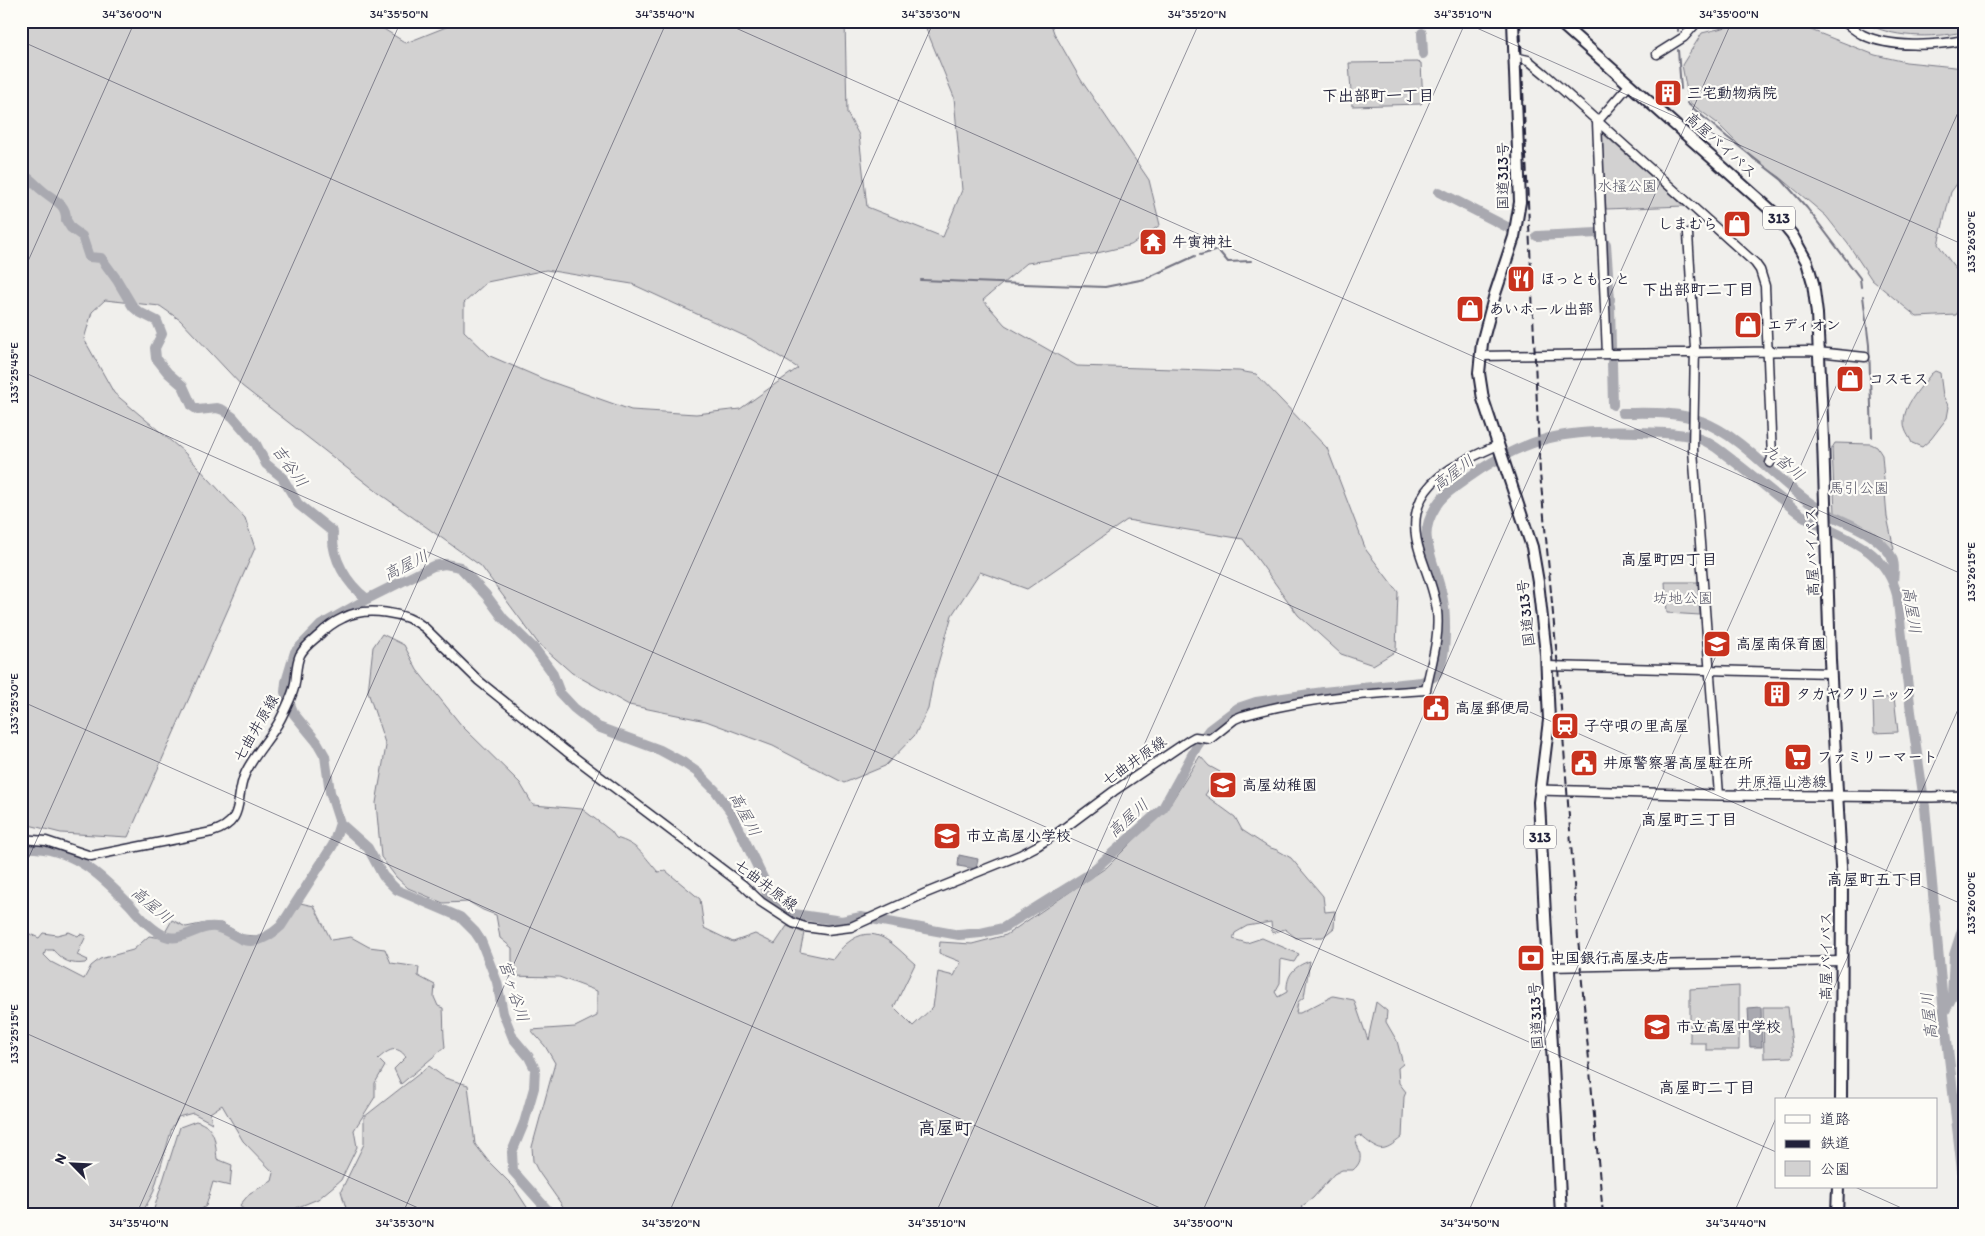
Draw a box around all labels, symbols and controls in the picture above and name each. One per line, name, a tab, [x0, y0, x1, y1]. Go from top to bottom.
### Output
text: 34°36'00"N	[102, 7, 162, 21]
text: 34°35'50"N	[370, 7, 428, 21]
text: 34°35'40"N	[635, 7, 695, 21]
text: 34°35'30"N	[902, 7, 960, 21]
text: 34°35'20"N	[1168, 7, 1226, 21]
text: 34°35'10"N	[1434, 7, 1492, 21]
text: 34°35'00"N	[1699, 7, 1759, 21]
building icon: 三宅動物病院	[1653, 78, 1683, 108]
place label: 三宅動物病院	[1687, 84, 1777, 102]
district label: 下出部町一丁目	[1322, 86, 1434, 105]
street label: 高屋バイパス	[1682, 108, 1760, 182]
street label: 国道313号	[1494, 142, 1512, 210]
park label: 水掻公園	[1597, 177, 1657, 195]
road number: 313	[1763, 207, 1795, 230]
shop icon: しまむら	[1722, 209, 1752, 239]
text: 133°26'30"E	[1964, 211, 1978, 273]
place label: しまむら	[1658, 215, 1718, 233]
temple icon: 牛寅神社	[1138, 227, 1168, 257]
place label: 牛寅神社	[1172, 233, 1232, 251]
restaurant icon: ほっともっと	[1506, 264, 1536, 294]
place label: ほっともっと	[1540, 270, 1630, 288]
district label: 下出部町二丁目	[1642, 280, 1754, 299]
shop icon: あいホール出部	[1455, 294, 1485, 324]
place label: あいホール出部	[1489, 300, 1593, 318]
shop icon: エディオン	[1733, 310, 1763, 340]
place label: エディオン	[1767, 316, 1841, 334]
text: 133°25'45"E	[7, 342, 21, 404]
shop icon: コスモス	[1835, 364, 1865, 394]
place label: コスモス	[1869, 370, 1928, 388]
water label: 九沓川	[1760, 439, 1808, 485]
water label: 吉谷川	[268, 441, 312, 491]
water label: 高屋川	[1428, 451, 1478, 495]
park label: 馬引公園	[1829, 479, 1889, 497]
street label: 高屋バイパス	[1801, 507, 1823, 597]
text: 133°26'15"E	[1964, 542, 1978, 602]
water label: 高屋川	[380, 546, 432, 584]
district label: 高屋町四丁目	[1621, 550, 1717, 569]
street label: 国道313号	[1513, 578, 1539, 648]
water label: 高屋川	[1899, 585, 1925, 635]
park label: 坊地公園	[1653, 589, 1713, 607]
school or university icon: 高屋南保育園	[1702, 629, 1732, 659]
place label: 高屋南保育園	[1736, 635, 1826, 653]
text: 133°25'30"E	[7, 673, 21, 735]
building icon: タカヤクリニック	[1762, 679, 1792, 709]
place label: タカヤクリニック	[1796, 685, 1916, 703]
street label: 七曲井原線	[229, 691, 283, 765]
public building icon: 高屋郵便局	[1421, 693, 1451, 723]
place label: 高屋郵便局	[1455, 699, 1530, 717]
station icon: 子守唄の里高屋	[1550, 711, 1580, 741]
place label: 子守唄の里高屋	[1584, 717, 1689, 735]
street label: 七曲井原線	[1098, 732, 1170, 790]
supermarket icon: ファミリーマート	[1783, 742, 1813, 772]
public building icon: 井原警察署高屋駐在所	[1569, 748, 1599, 778]
place label: ファミリーマート	[1817, 748, 1938, 766]
place label: 井原警察署高屋駐在所	[1603, 754, 1753, 772]
school or university icon: 高屋幼稚園	[1208, 770, 1238, 800]
street label: 井原福山港線	[1737, 773, 1827, 791]
place label: 高屋幼稚園	[1242, 776, 1317, 794]
water label: 高屋川	[725, 788, 765, 840]
water label: 高屋川	[1104, 795, 1152, 841]
district label: 高屋町三丁目	[1641, 810, 1737, 829]
school or university icon: 市立高屋小学校	[932, 821, 962, 851]
road number: 313	[1524, 826, 1556, 849]
place label: 市立高屋小学校	[966, 827, 1071, 845]
street label: 七曲井原線	[731, 855, 801, 915]
district label: 高屋町五丁目	[1827, 870, 1923, 889]
text: 133°26'00"E	[1964, 871, 1978, 934]
water label: 高屋川	[128, 882, 176, 928]
street label: 高屋バイパス	[1817, 911, 1835, 1001]
bank icon: 中国銀行高屋支店	[1516, 943, 1546, 973]
place label: 中国銀行高屋支店	[1550, 949, 1670, 967]
water label: 宮ヶ谷川	[495, 958, 533, 1024]
street label: 国道313号	[1525, 981, 1547, 1051]
water label: 高屋川	[1917, 991, 1941, 1041]
text: 133°25'15"E	[7, 1004, 21, 1064]
school or university icon: 市立高屋中学校	[1642, 1012, 1672, 1042]
place label: 市立高屋中学校	[1676, 1018, 1781, 1036]
district label: 高屋町二丁目	[1659, 1078, 1755, 1097]
legend	[1775, 1098, 1938, 1188]
text: 道路	[1820, 1110, 1850, 1128]
district label: 高屋町	[918, 1117, 972, 1139]
text: 鉄道	[1820, 1134, 1850, 1152]
north arrow	[48, 1138, 98, 1188]
text: N	[51, 1151, 70, 1167]
text: 公園	[1820, 1160, 1850, 1178]
text: 34°35'40"N	[109, 1216, 169, 1230]
text: 34°35'30"N	[376, 1216, 434, 1230]
text: 34°35'20"N	[642, 1216, 700, 1230]
text: 34°35'10"N	[908, 1216, 966, 1230]
text: 34°35'00"N	[1173, 1216, 1233, 1230]
text: 34°34'50"N	[1440, 1216, 1500, 1230]
text: 34°34'40"N	[1706, 1216, 1766, 1230]

